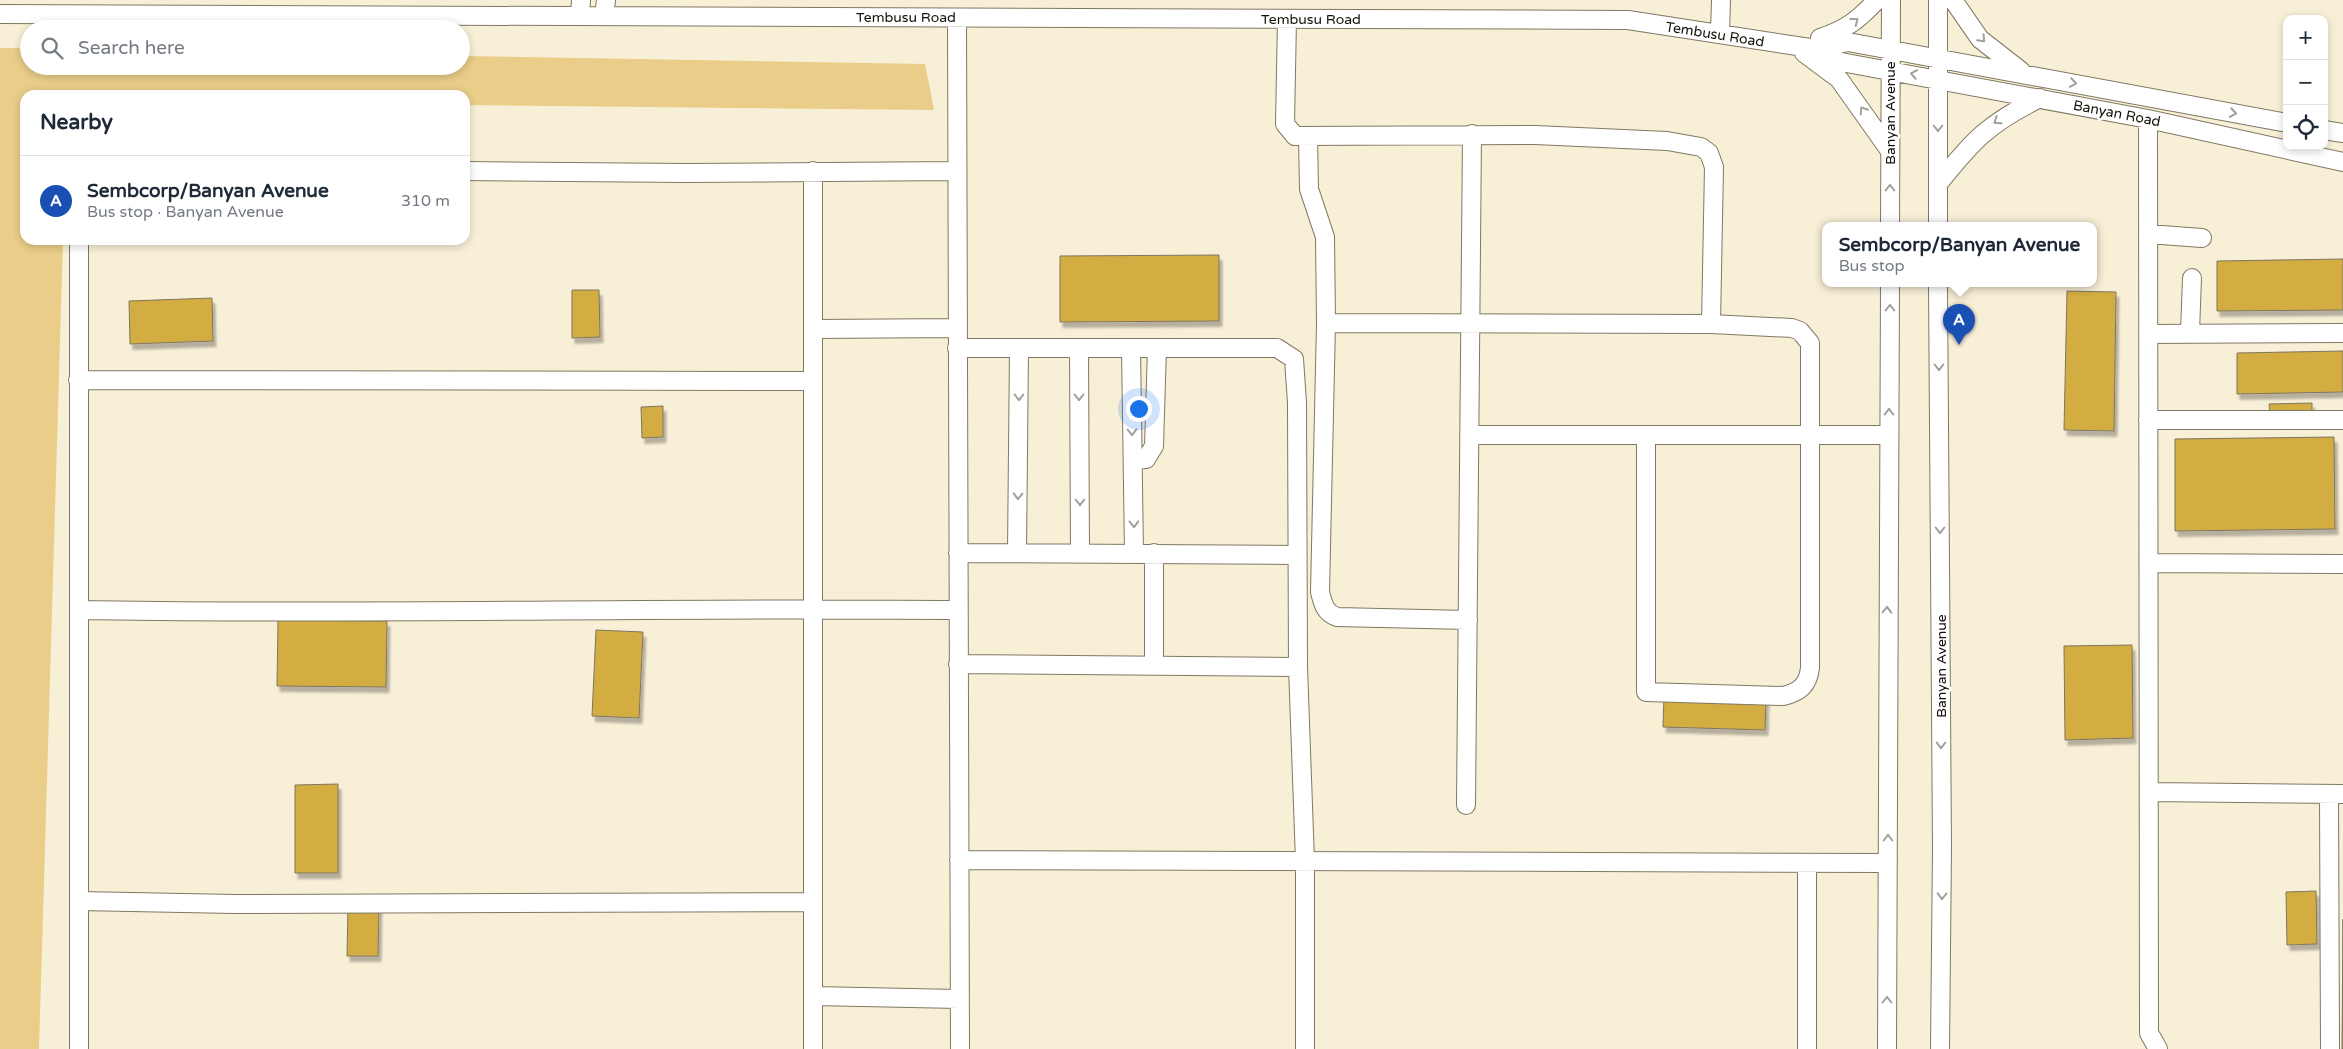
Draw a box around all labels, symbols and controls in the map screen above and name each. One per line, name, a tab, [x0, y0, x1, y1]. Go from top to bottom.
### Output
street label: Tembusu Road	[856, 9, 956, 26]
street label: Tembusu Road	[1261, 11, 1361, 28]
map controls	[2283, 15, 2328, 150]
button: +	[2283, 15, 2328, 60]
street label: Tembusu Road	[1664, 18, 1766, 51]
one-way arrow	[1850, 18, 1859, 27]
search box	[20, 20, 470, 75]
icon: search	[38, 34, 66, 62]
one-way arrow	[1976, 34, 1985, 43]
text: Search here	[78, 37, 185, 59]
button: −	[2283, 60, 2328, 105]
street label: Banyan Avenue	[1882, 61, 1899, 165]
one-way arrow	[1910, 70, 1918, 80]
one-way arrow	[2068, 78, 2077, 88]
street label: Banyan Road	[2072, 97, 2162, 130]
button: locate	[2283, 105, 2328, 150]
one-way arrow	[1860, 107, 1869, 116]
one-way arrow	[2228, 107, 2237, 117]
text: Nearby	[40, 110, 113, 135]
one-way arrow	[1993, 115, 2002, 125]
one-way arrow	[1933, 124, 1943, 132]
text: Sembcorp/Banyan Avenue	[87, 180, 329, 202]
one-way arrow	[1885, 184, 1895, 192]
text: A	[50, 191, 62, 211]
text: 310 m	[401, 191, 450, 211]
text: Bus stop · Banyan Avenue	[87, 202, 284, 222]
popup	[1822, 222, 2097, 287]
text: Sembcorp/Banyan Avenue	[1839, 234, 2080, 256]
text: Bus stop	[1839, 256, 1905, 276]
one-way arrow	[1885, 303, 1895, 311]
pin: A	[1943, 304, 1975, 345]
one-way arrow	[1934, 364, 1944, 372]
one-way arrow	[1014, 394, 1024, 401]
one-way arrow	[1074, 394, 1084, 401]
your location	[1126, 396, 1152, 422]
one-way arrow	[1884, 408, 1894, 416]
one-way arrow	[1127, 428, 1137, 436]
one-way arrow	[1013, 492, 1023, 500]
one-way arrow	[1075, 499, 1085, 507]
one-way arrow	[1128, 520, 1139, 528]
one-way arrow	[1935, 526, 1945, 534]
one-way arrow	[1882, 605, 1893, 613]
street label: Banyan Avenue	[1933, 614, 1950, 718]
one-way arrow	[1936, 742, 1946, 749]
one-way arrow	[1883, 834, 1893, 842]
one-way arrow	[1936, 893, 1947, 901]
one-way arrow	[1882, 996, 1892, 1004]

